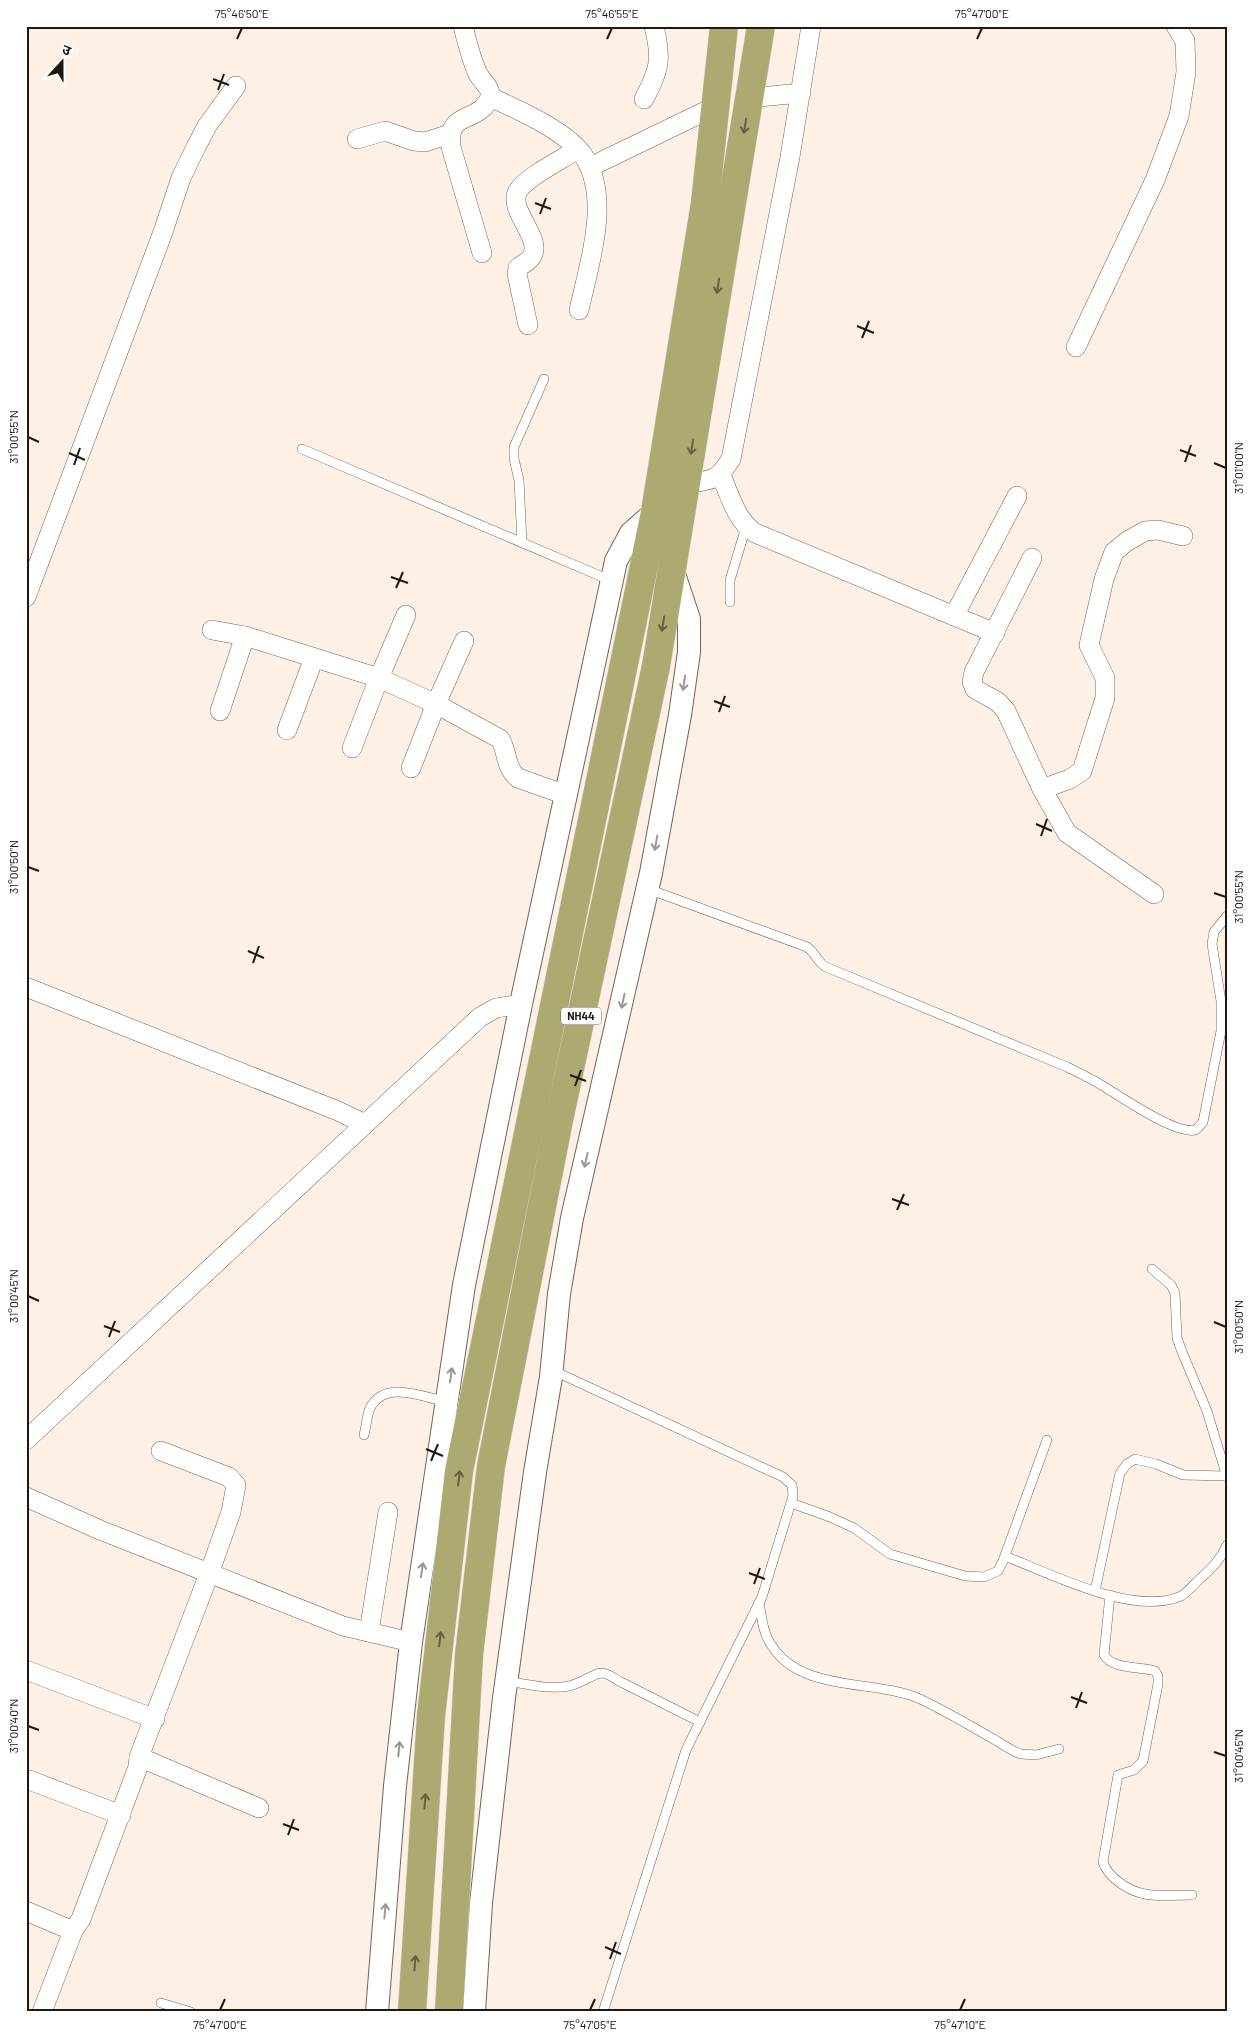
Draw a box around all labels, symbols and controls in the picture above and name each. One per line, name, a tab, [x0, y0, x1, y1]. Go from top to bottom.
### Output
text: 75°46'50"E	[215, 6, 269, 20]
text: 75°46'55"E	[585, 6, 639, 20]
text: 75°47'00"E	[955, 6, 1009, 20]
north arrow	[38, 38, 88, 88]
text: उ	[60, 40, 74, 59]
one-way arrow	[739, 118, 749, 134]
one-way arrow	[713, 278, 723, 294]
text: 31°00'55"N	[6, 410, 20, 464]
one-way arrow	[686, 438, 696, 454]
text: 31°01'00"N	[1231, 442, 1245, 494]
one-way arrow	[657, 616, 667, 632]
one-way arrow	[679, 674, 689, 690]
one-way arrow	[651, 834, 661, 850]
text: 31°00'50"N	[6, 840, 20, 894]
text: 31°00'55"N	[1231, 870, 1245, 924]
one-way arrow	[617, 993, 627, 1009]
road number: NH44	[561, 1008, 601, 1024]
one-way arrow	[581, 1151, 590, 1167]
text: 31°00'45"N	[6, 1269, 20, 1323]
text: 31°00'50"N	[1231, 1300, 1245, 1354]
one-way arrow	[446, 1367, 456, 1383]
one-way arrow	[454, 1470, 464, 1486]
one-way arrow	[417, 1563, 427, 1579]
one-way arrow	[435, 1631, 445, 1647]
text: 31°00'40"N	[6, 1699, 20, 1753]
text: 31°00'45"N	[1231, 1729, 1245, 1783]
one-way arrow	[394, 1741, 404, 1757]
one-way arrow	[421, 1793, 430, 1809]
one-way arrow	[380, 1903, 390, 1919]
one-way arrow	[410, 1955, 419, 1971]
text: 75°47'00"E	[193, 2017, 247, 2031]
text: 75°47'05"E	[563, 2017, 617, 2031]
text: 75°47'10"E	[934, 2017, 986, 2031]

